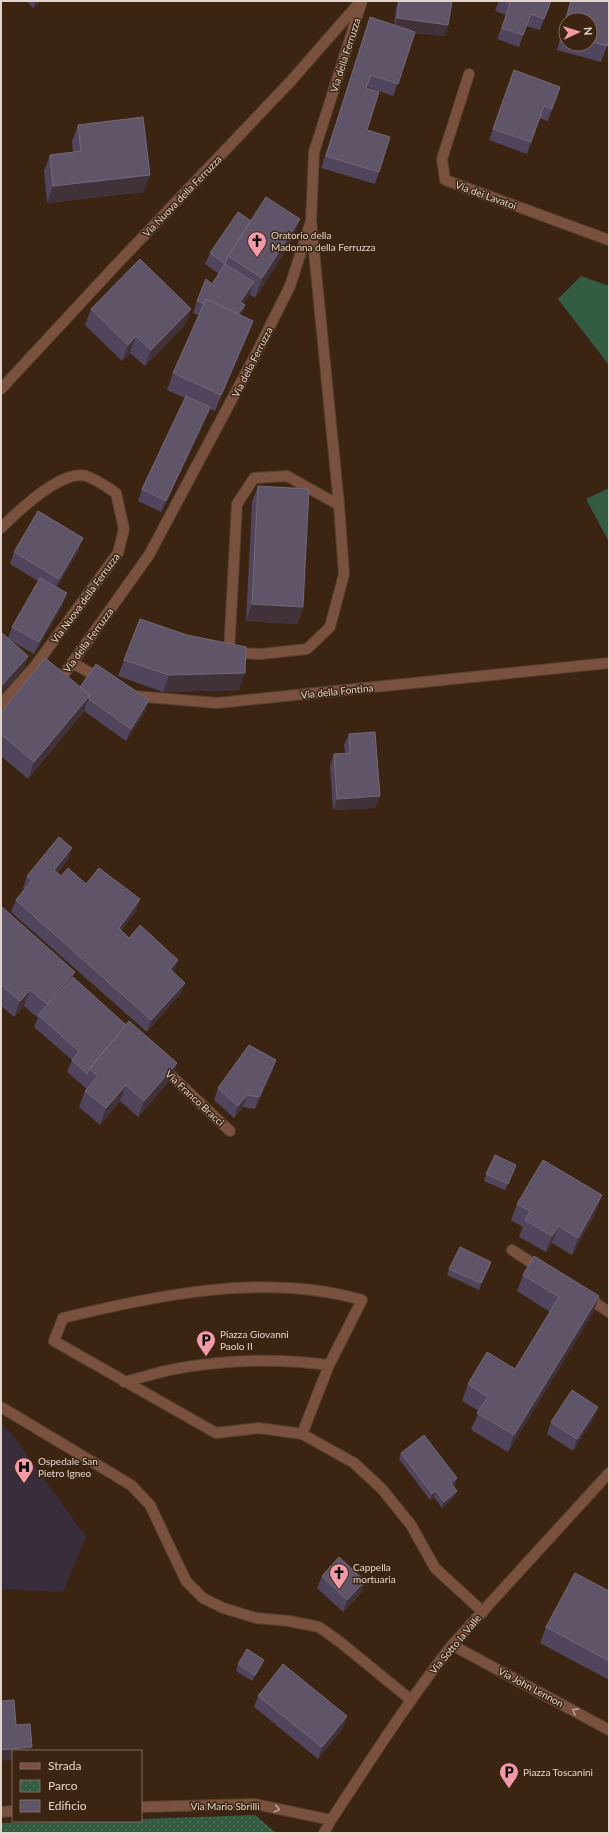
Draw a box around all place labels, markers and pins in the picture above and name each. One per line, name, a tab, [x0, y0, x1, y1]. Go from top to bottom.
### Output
place label: Oratorio della Madonna della Ferruzza	[271, 229, 376, 253]
church icon: Oratorio della Madonna della Ferruzza	[246, 230, 268, 258]
place label: Piazza Giovanni Paolo II	[220, 1328, 289, 1352]
parking icon: Piazza Giovanni Paolo II	[195, 1329, 217, 1357]
place label: Ospedale San Pietro Igneo	[38, 1455, 98, 1479]
hospital icon: Ospedale San Pietro Igneo	[13, 1456, 35, 1484]
place label: Cappella mortuaria	[353, 1561, 396, 1585]
church icon: Cappella mortuaria	[328, 1562, 350, 1590]
parking icon: Piazza Toscanini	[498, 1761, 520, 1789]
place label: Piazza Toscanini	[523, 1766, 593, 1778]

